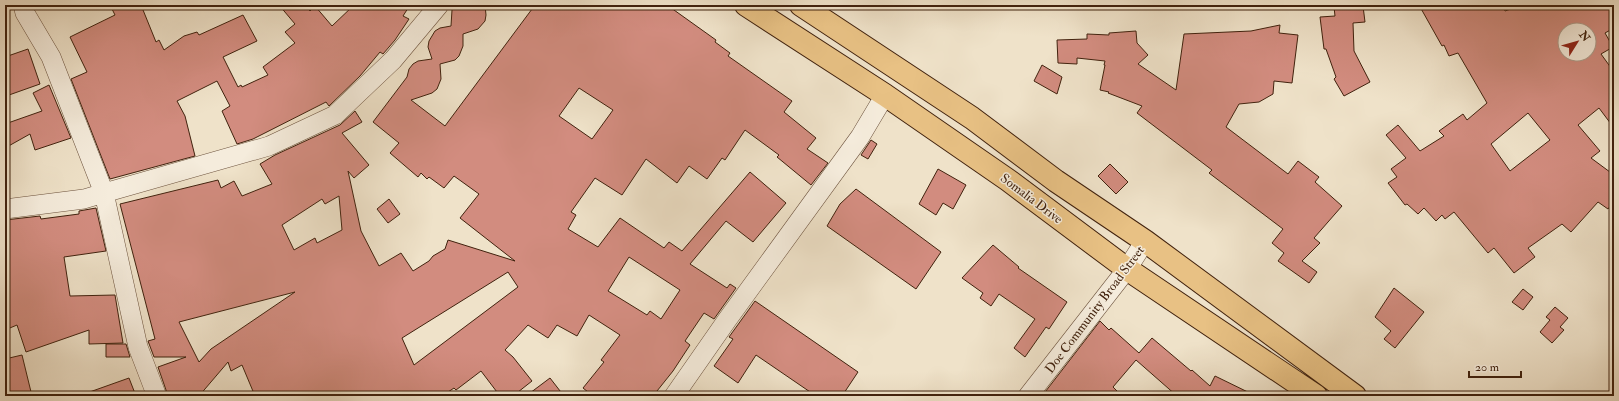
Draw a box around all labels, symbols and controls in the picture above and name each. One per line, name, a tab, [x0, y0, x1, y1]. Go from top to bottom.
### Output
north arrow	[1557, 22, 1597, 62]
text: N	[1576, 28, 1593, 45]
street label: Somalia Drive	[997, 170, 1066, 228]
street label: Doe Community Broad Street	[1042, 243, 1149, 377]
scale bar	[1469, 353, 1521, 379]
text: 20 m	[1475, 360, 1500, 375]

